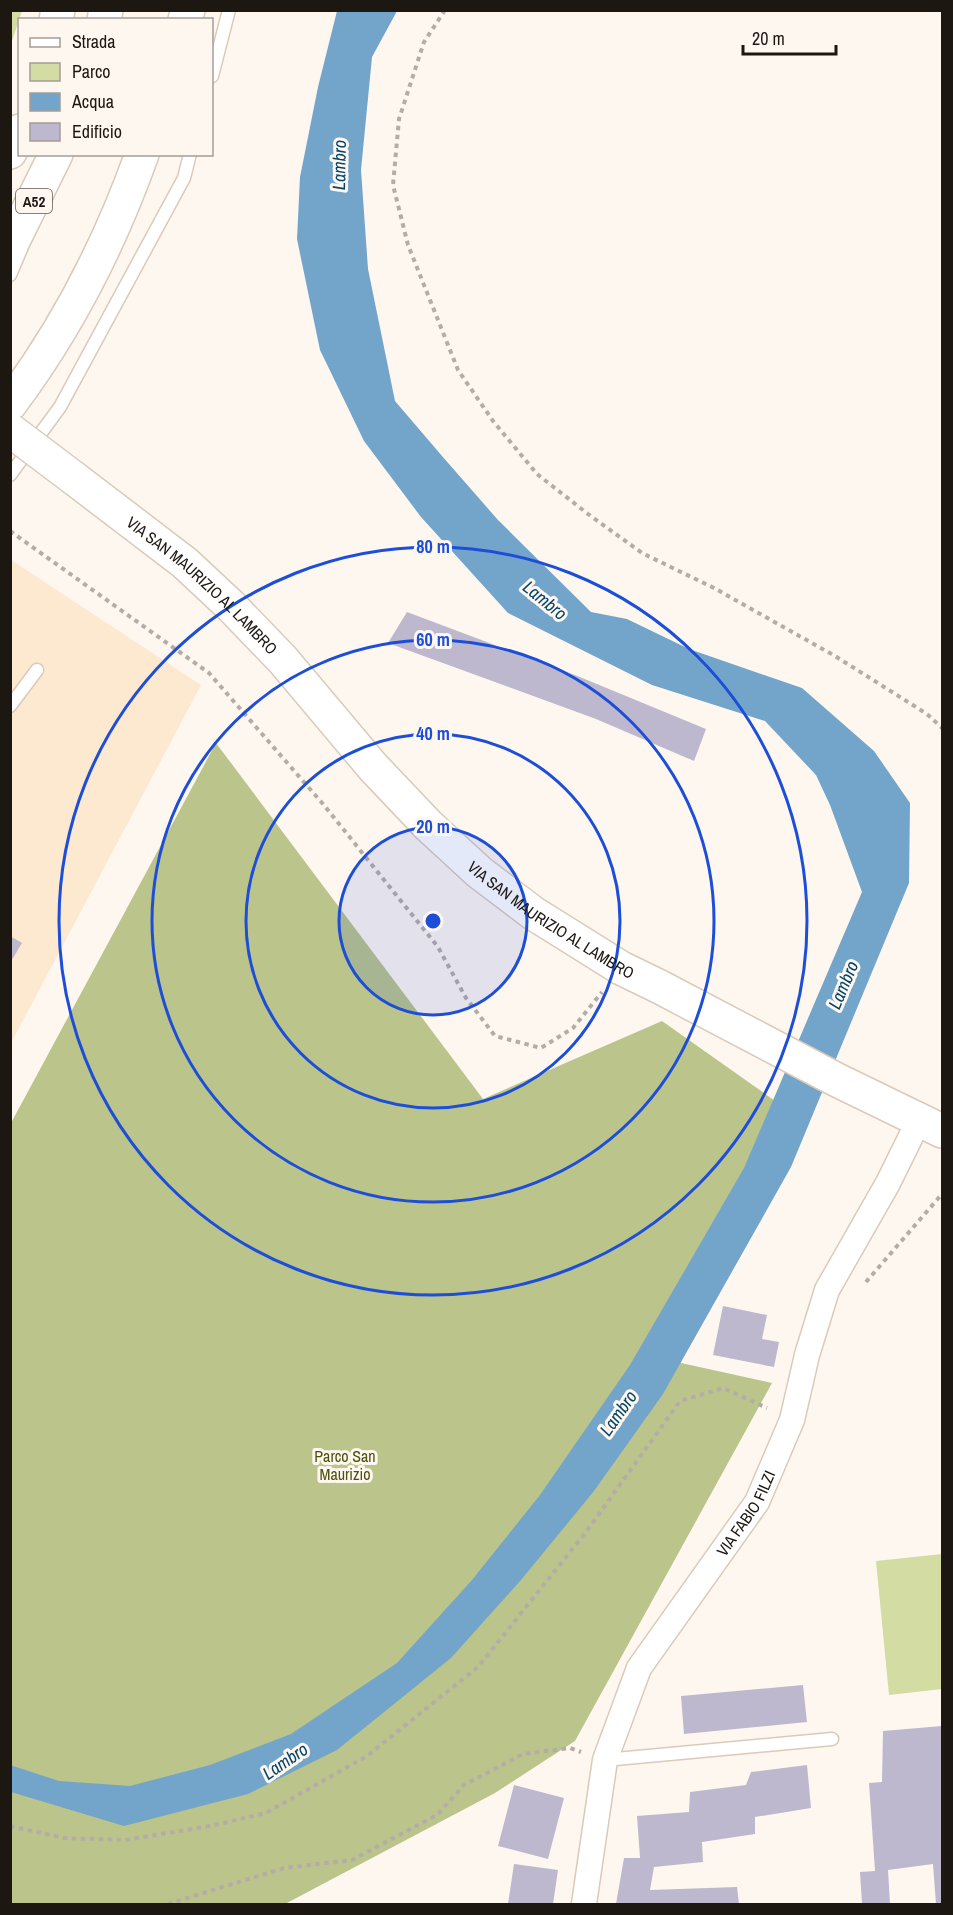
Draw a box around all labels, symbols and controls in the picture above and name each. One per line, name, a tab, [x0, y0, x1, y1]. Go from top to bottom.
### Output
legend	[18, 18, 213, 156]
scale bar	[743, 18, 836, 56]
text: 20 m	[752, 26, 785, 51]
text: Strada	[72, 29, 116, 54]
text: Parco	[72, 59, 111, 84]
text: Acqua	[71, 89, 114, 114]
text: Edificio	[72, 119, 122, 144]
water label: Lambro	[326, 140, 352, 190]
road number: A52	[16, 189, 52, 213]
street label: VIA SAN MAURIZIO AL LAMBRO	[122, 511, 283, 659]
text: 80 m	[416, 534, 450, 559]
water label: Lambro	[518, 575, 572, 625]
text: 60 m	[416, 627, 450, 652]
text: 40 m	[416, 721, 450, 746]
text: 20 m	[416, 814, 450, 839]
street label: VIA SAN MAURIZIO AL LAMBRO	[463, 856, 638, 984]
centre of rings	[423, 911, 443, 931]
water label: Lambro	[822, 957, 864, 1013]
water label: Lambro	[593, 1385, 643, 1441]
park label: Parco San Maurizio	[314, 1445, 376, 1485]
street label: VIA FABIO FILZI	[711, 1467, 780, 1560]
water label: Lambro	[257, 1737, 313, 1785]

